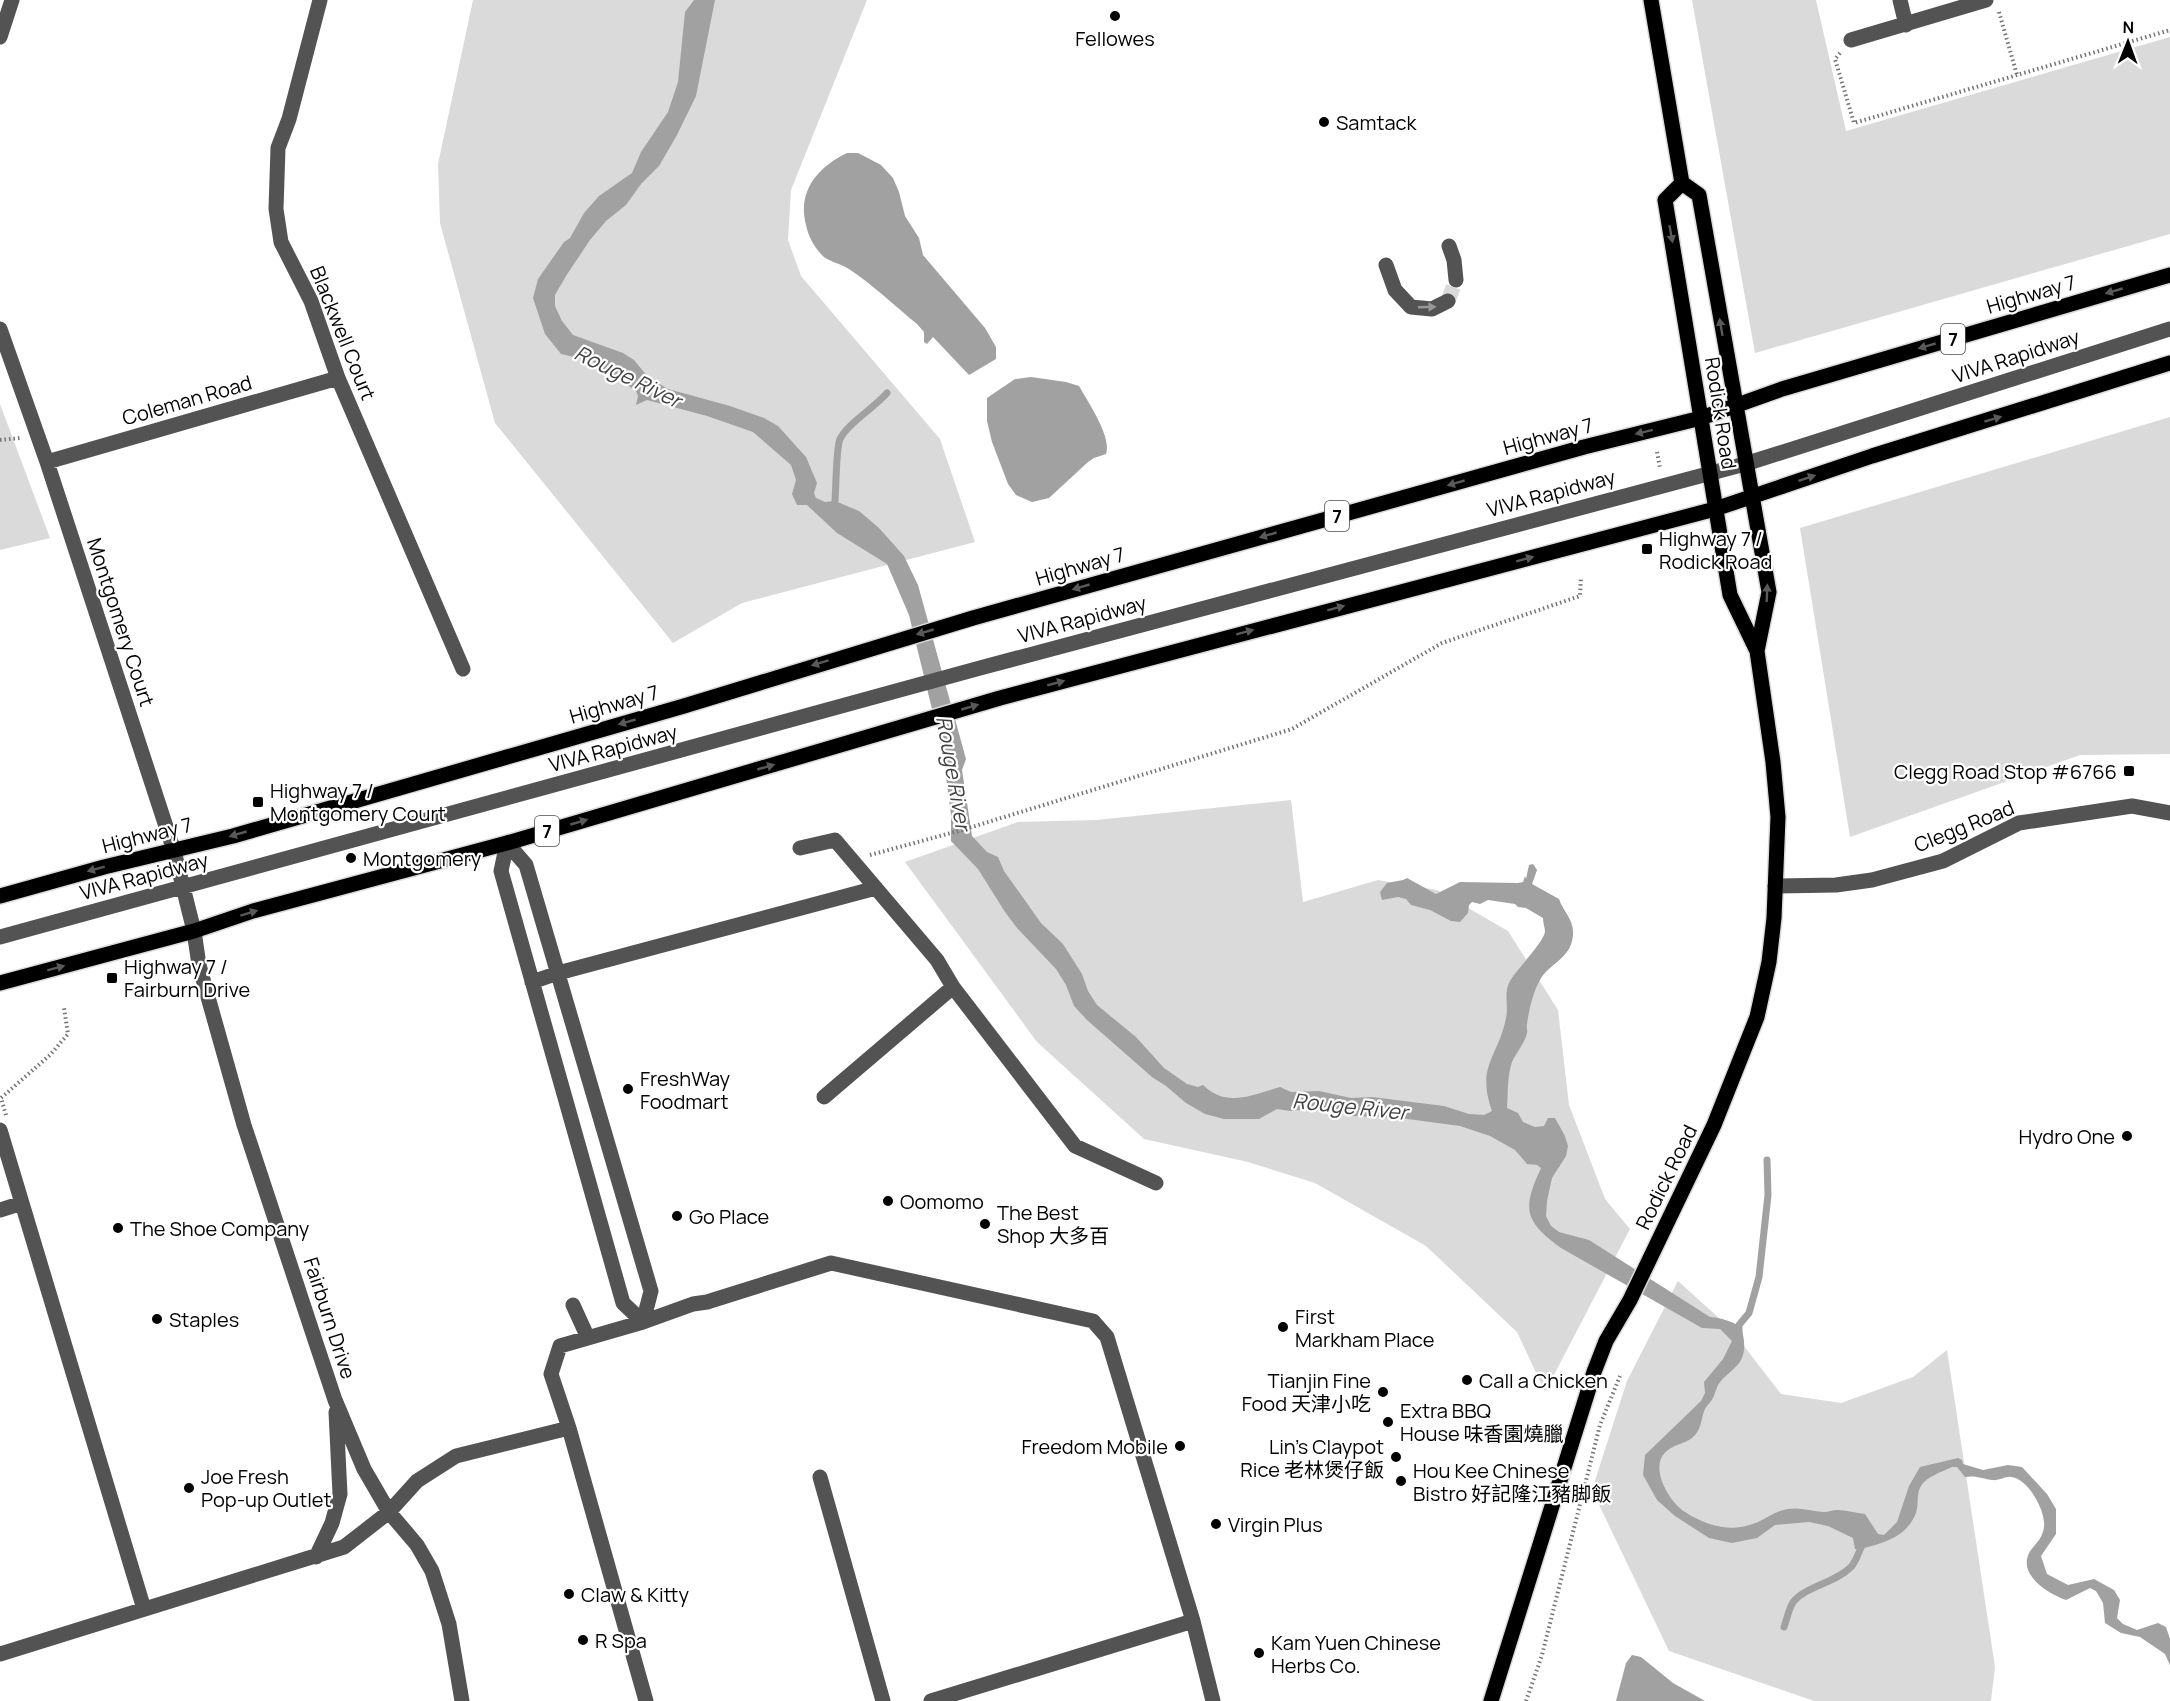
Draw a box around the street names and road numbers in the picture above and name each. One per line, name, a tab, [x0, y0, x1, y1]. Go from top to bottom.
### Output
street label: Blackwell Court	[304, 262, 382, 404]
street label: Highway 7	[1983, 268, 2079, 320]
street label: VIVA Rapidway	[1949, 323, 2083, 389]
road number: 7	[1941, 324, 1965, 354]
street label: Rodick Road	[1699, 355, 1743, 471]
street label: Coleman Road	[119, 369, 255, 431]
street label: Highway 7	[1500, 411, 1596, 461]
street label: VIVA Rapidway	[1484, 463, 1619, 523]
road number: 7	[1325, 501, 1349, 531]
street label: Montgomery Court	[81, 534, 161, 710]
street label: Highway 7	[1032, 540, 1128, 592]
street label: VIVA Rapidway	[1015, 589, 1150, 649]
street label: Highway 7	[566, 678, 662, 730]
street label: VIVA Rapidway	[546, 718, 681, 778]
street label: Clegg Road	[1910, 794, 2018, 858]
street label: Highway 7	[99, 811, 195, 859]
road number: 7	[535, 816, 559, 846]
street label: VIVA Rapidway	[77, 846, 212, 906]
street label: Rodick Road	[1629, 1120, 1703, 1234]
street label: Fairburn Drive	[298, 1254, 362, 1382]

